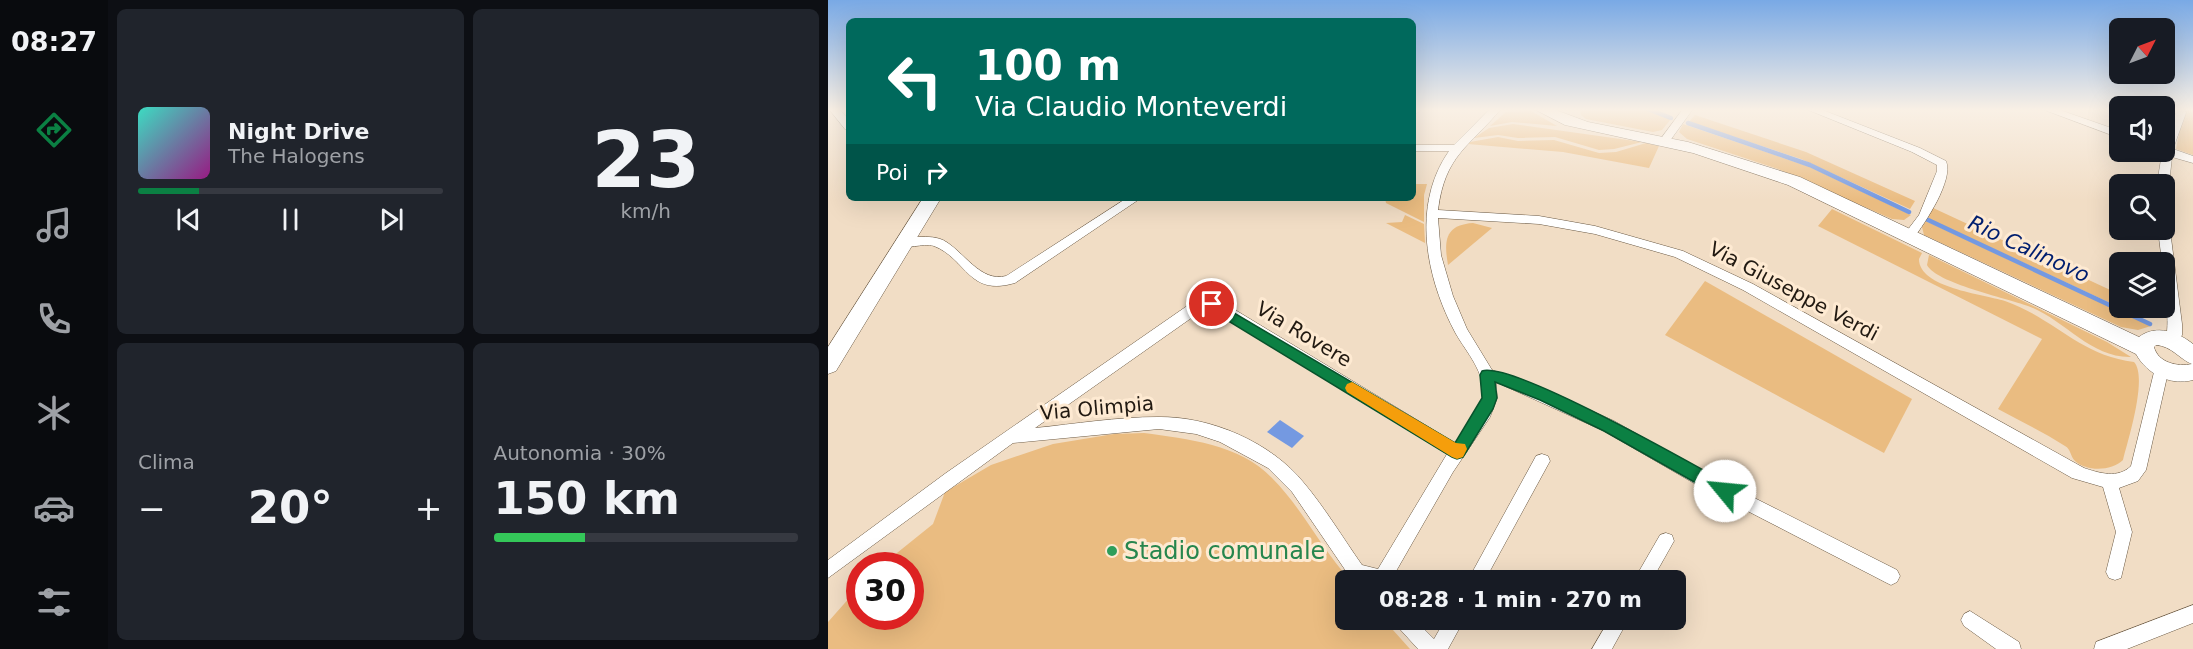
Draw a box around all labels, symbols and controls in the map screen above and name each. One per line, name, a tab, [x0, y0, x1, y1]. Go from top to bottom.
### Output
north arrow	[2109, 18, 2175, 84]
map controls	[2109, 18, 2175, 318]
text: 08:27	[11, 26, 97, 57]
text: 100 m	[975, 41, 1121, 90]
icon: left	[876, 42, 954, 120]
text: Via Claudio Monteverdi	[975, 91, 1287, 122]
button: sound	[2109, 96, 2175, 162]
icon: directions	[33, 109, 75, 151]
text: 23	[591, 115, 700, 205]
text: Night Drive	[228, 119, 369, 144]
text: The Halogens	[228, 144, 365, 168]
icon: right	[920, 156, 953, 189]
text: Poi	[876, 160, 908, 185]
button: search	[2109, 174, 2175, 240]
text: km/h	[621, 199, 671, 223]
icon: previous	[172, 203, 205, 236]
icon: pause	[274, 203, 307, 236]
icon: next	[375, 203, 408, 236]
icon: music	[33, 204, 75, 246]
water label: Rio Calinovo	[1965, 211, 2093, 287]
street label: Via Giuseppe Verdi	[1705, 236, 1883, 346]
button: layers	[2109, 252, 2175, 318]
pin	[1186, 278, 1237, 329]
icon: arrive	[1195, 287, 1228, 320]
street label: Via Rovere	[1252, 296, 1356, 372]
icon: phone	[33, 298, 75, 340]
street label: Via Olimpia	[1039, 391, 1155, 425]
icon: climate	[33, 392, 75, 434]
text: Autonomia · 30%	[494, 441, 666, 465]
text: Clima	[138, 450, 195, 474]
position arrow	[1693, 459, 1757, 523]
text: 150 km	[494, 472, 680, 525]
text: 20°	[248, 481, 333, 534]
icon: car	[33, 487, 75, 529]
text: −	[138, 489, 166, 528]
text: +	[415, 489, 443, 528]
place label: Stadio comunale	[1124, 537, 1325, 565]
marker: Stadio comunale	[1105, 544, 1119, 558]
speed limit sign: 30	[846, 552, 924, 630]
icon: filters	[33, 581, 75, 623]
text: 08:28 · 1 min · 270 m	[1379, 587, 1642, 612]

